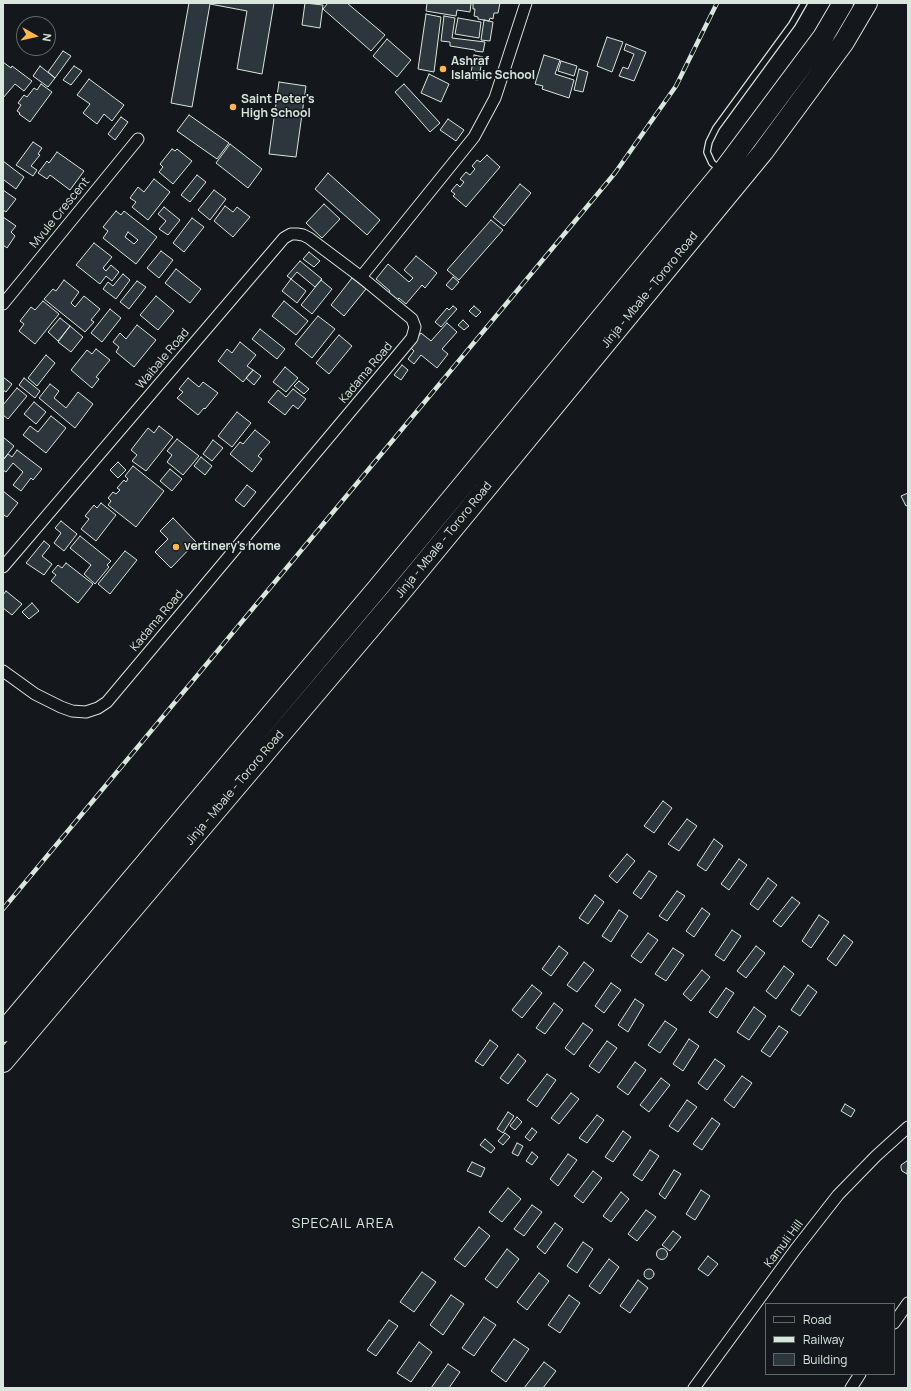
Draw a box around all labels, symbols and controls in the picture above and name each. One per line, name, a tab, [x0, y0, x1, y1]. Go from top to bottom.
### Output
north arrow	[16, 16, 56, 56]
text: N	[39, 33, 55, 43]
place label: Ashraf Islamic School	[451, 55, 535, 83]
marker: Ashraf Islamic School	[438, 64, 448, 74]
place label: Saint Peter's High School	[241, 93, 315, 121]
marker: Saint Peter's High School	[228, 102, 238, 112]
street label: Mvule Crescent	[27, 175, 93, 251]
street label: Jinja - Mbale - Tororo Road	[599, 229, 701, 351]
street label: Waibale Road	[134, 326, 192, 392]
street label: Kadama Road	[336, 340, 396, 406]
street label: Jinja - Mbale - Tororo Road	[393, 479, 495, 601]
place label: vertinery's home	[184, 540, 281, 554]
marker: vertinery's home	[171, 542, 181, 552]
street label: Kadama Road	[127, 588, 187, 654]
street label: Jinja - Mbale - Tororo Road	[183, 728, 287, 848]
district label: SPECAIL AREA	[291, 1216, 395, 1232]
street label: Kamuli Hill	[761, 1217, 807, 1271]
legend	[765, 1303, 895, 1375]
text: Road	[803, 1311, 831, 1328]
text: Railway	[803, 1331, 844, 1348]
text: Building	[803, 1351, 847, 1368]

